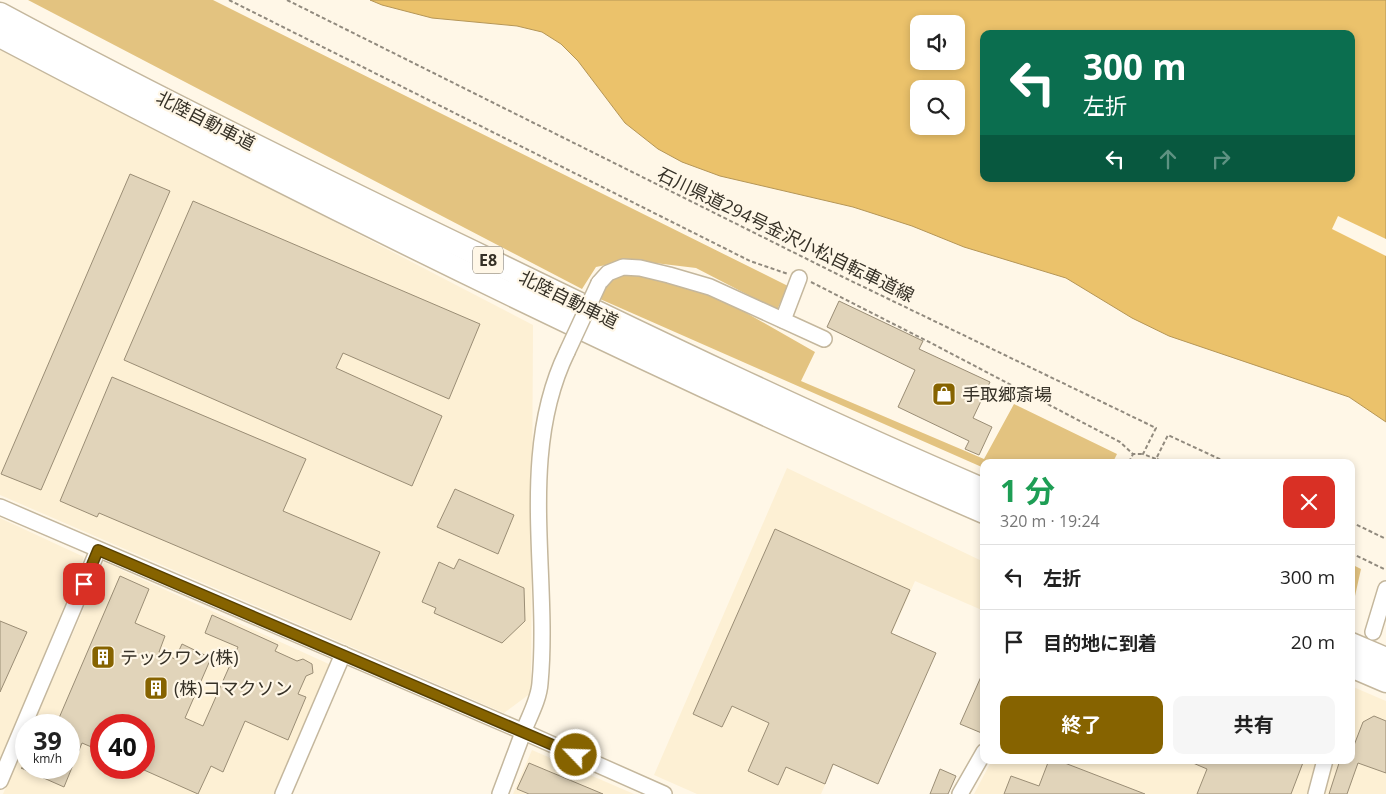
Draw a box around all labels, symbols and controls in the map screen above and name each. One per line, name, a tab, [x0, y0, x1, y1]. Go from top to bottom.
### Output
map controls	[910, 15, 965, 135]
button: sound	[910, 15, 965, 70]
text: 300 m	[1083, 43, 1187, 90]
icon: left	[1000, 50, 1065, 115]
button: search	[910, 80, 965, 135]
street label: 北陸自動車道	[152, 85, 260, 155]
text: 左折	[1083, 90, 1127, 120]
icon: left	[1101, 145, 1129, 173]
icon: ahead	[1154, 145, 1182, 173]
icon: right	[1207, 145, 1235, 173]
street label: 石川県道294号金沢小松自転車道線	[654, 161, 918, 307]
road number: E8	[473, 246, 503, 274]
street label: 北陸自動車道	[515, 265, 623, 333]
shop icon: 手取郷斎場	[931, 381, 957, 407]
place label: 手取郷斎場	[962, 382, 1052, 406]
text: 1 分	[1000, 470, 1055, 511]
button: close	[1283, 476, 1335, 528]
text: 320 m · 19:24	[1000, 510, 1100, 532]
pin	[63, 563, 105, 605]
icon: left	[1000, 563, 1028, 591]
text: 300 m	[1280, 564, 1335, 590]
text: 左折	[1043, 565, 1081, 591]
icon: arrive	[70, 570, 98, 598]
icon: arrive	[1000, 628, 1028, 656]
text: 20 m	[1291, 629, 1335, 655]
text: 目的地に到着	[1043, 630, 1157, 656]
building icon: テックワン(株)	[90, 644, 116, 670]
place label: テックワン(株)	[120, 645, 239, 669]
building icon: (株)コマクソン	[143, 675, 169, 701]
place label: (株)コマクソン	[174, 676, 293, 700]
button: 終了	[1000, 696, 1163, 754]
button: 共有	[1173, 696, 1335, 754]
speed limit sign: 40	[90, 714, 155, 779]
text: 39	[33, 723, 62, 757]
position arrow	[549, 728, 601, 780]
text: km/h	[33, 750, 62, 767]

